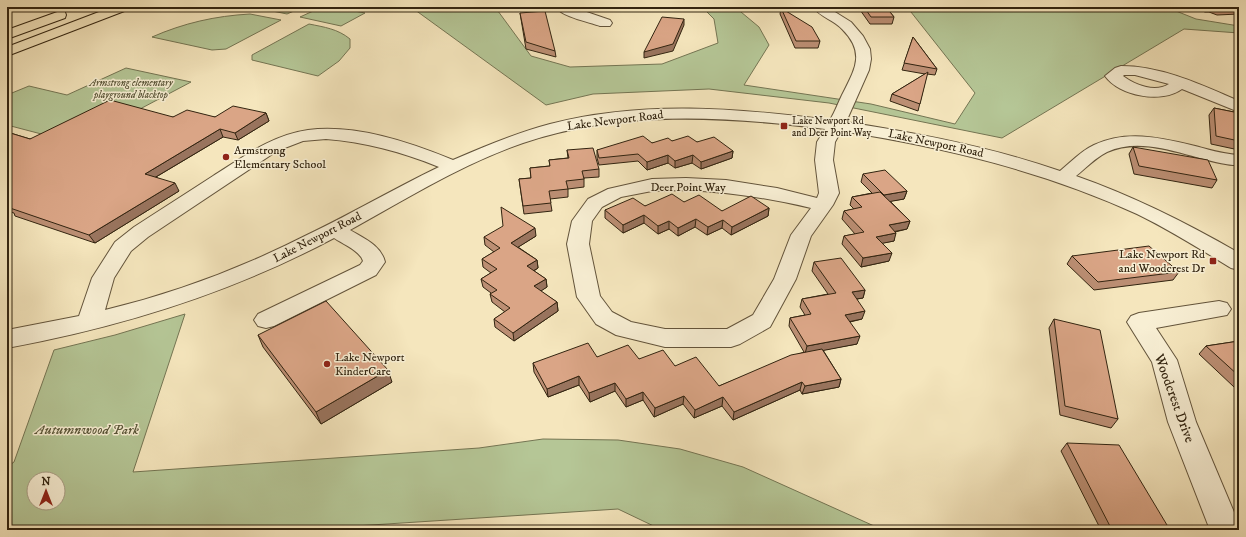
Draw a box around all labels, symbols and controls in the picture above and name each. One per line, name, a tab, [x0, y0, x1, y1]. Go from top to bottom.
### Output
park label: Armstrong elementary playground blacktop	[88, 77, 174, 101]
street label: Lake Newport Road	[566, 107, 664, 134]
place label: Lake Newport Rd and Deer Point Way	[792, 115, 872, 139]
marker: Lake Newport Rd and Deer Point Way	[779, 121, 789, 131]
street label: Lake Newport Road	[887, 126, 985, 161]
place label: Armstrong Elementary School	[234, 143, 326, 172]
marker: Armstrong Elementary School	[221, 152, 231, 162]
street label: Deer Point Way	[650, 180, 726, 195]
street label: Lake Newport Road	[271, 209, 364, 266]
place label: Lake Newport Rd and Woodcrest Dr	[1119, 247, 1206, 276]
marker: Lake Newport Rd and Woodcrest Dr	[1208, 256, 1218, 266]
place label: Lake Newport KinderCare	[335, 350, 405, 379]
street label: Woodcrest Drive	[1149, 351, 1199, 445]
marker: Lake Newport KinderCare	[322, 359, 332, 369]
park label: Autumnwood Park	[33, 421, 139, 439]
north arrow	[26, 471, 66, 511]
text: N	[41, 475, 51, 489]

